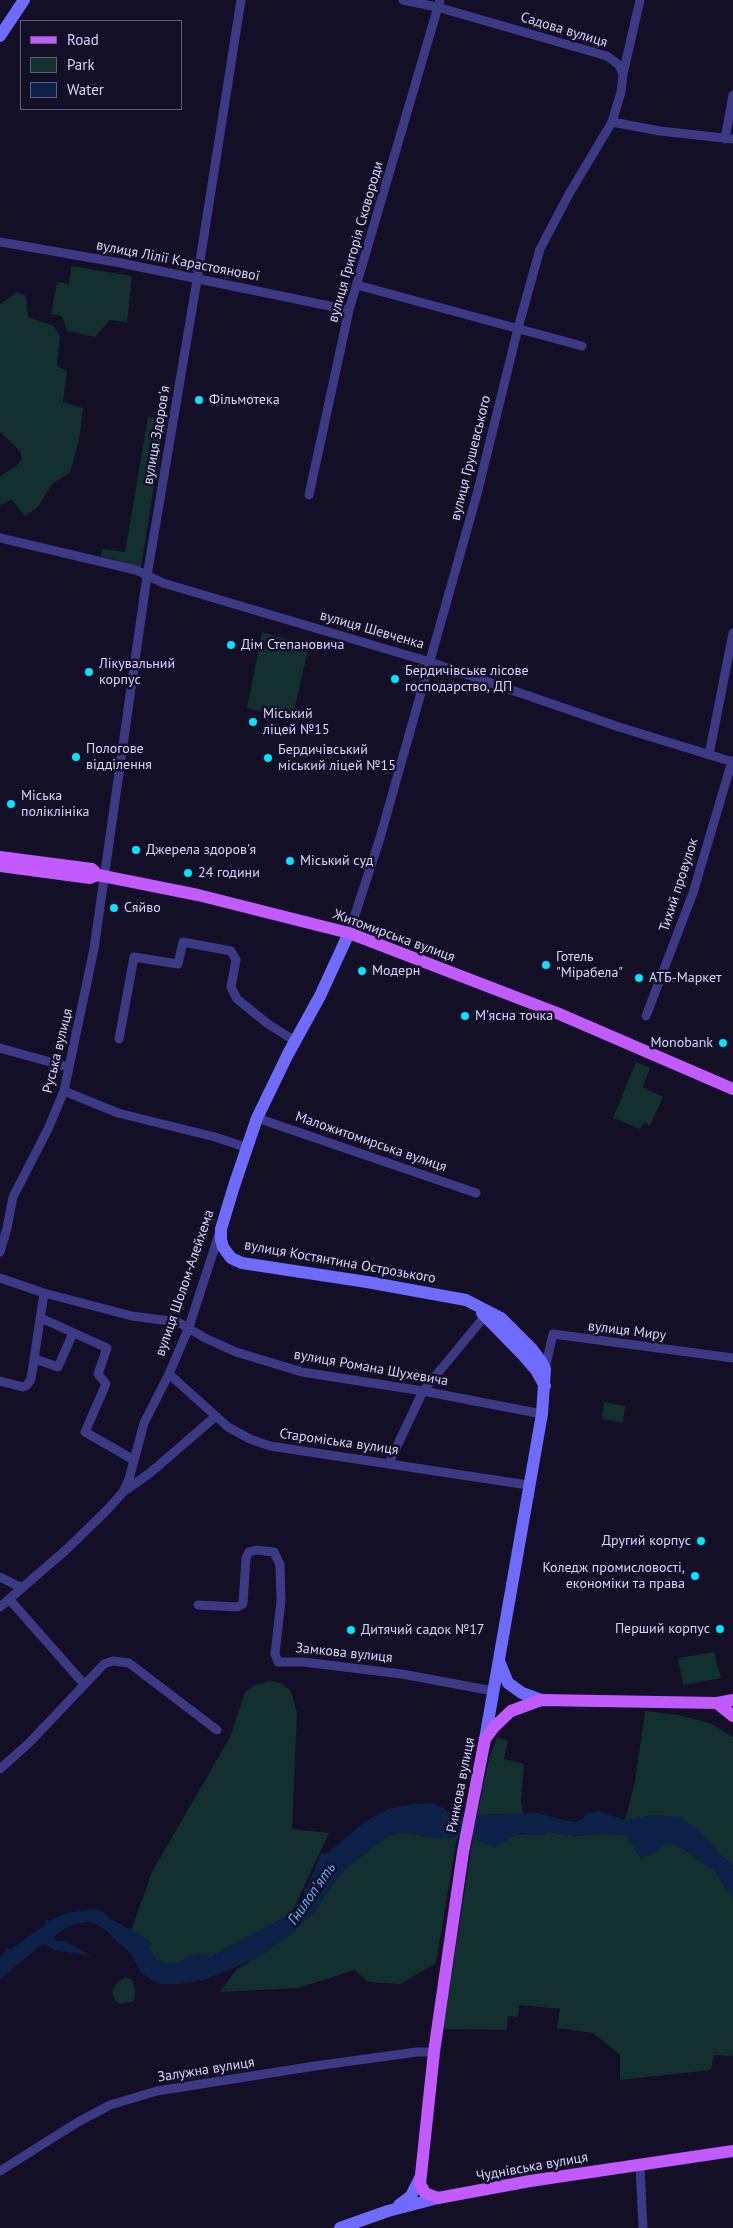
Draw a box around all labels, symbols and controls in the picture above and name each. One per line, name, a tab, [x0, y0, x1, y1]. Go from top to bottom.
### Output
street label: Садова вулиця	[519, 9, 609, 51]
legend	[20, 20, 182, 110]
text: Road	[67, 30, 99, 49]
text: Park	[67, 55, 95, 74]
text: Water	[67, 80, 104, 99]
street label: вулиця Григорія Сковороди	[325, 160, 387, 324]
street label: вулиця Лілії Карастоянової	[95, 237, 261, 285]
street label: вулиця Здоровʼя	[140, 384, 174, 486]
place label: Фільмотека	[209, 392, 280, 408]
marker: Фільмотека	[193, 394, 205, 406]
street label: вулиця Грушевського	[447, 394, 495, 522]
street label: вулиця Шевченка	[318, 607, 426, 653]
place label: Дім Степановича	[241, 637, 344, 653]
marker: Дім Степановича	[225, 639, 237, 651]
place label: Лікувальний корпус	[99, 656, 175, 689]
place label: Бердичівське лісове господарство, ДП	[405, 663, 529, 696]
marker: Лікувальний корпус	[83, 666, 95, 678]
marker: Бердичівське лісове господарство, ДП	[389, 673, 401, 685]
place label: Міський ліцей №15	[263, 706, 330, 739]
marker: Міський ліцей №15	[247, 716, 259, 728]
place label: Пологове відділення	[86, 741, 152, 774]
place label: Бердичівський міський ліцей №15	[278, 742, 396, 774]
marker: Пологове відділення	[70, 751, 82, 763]
marker: Бердичівський міський ліцей №15	[262, 752, 274, 764]
place label: Міська поліклініка	[21, 788, 90, 820]
marker: Міська поліклініка	[5, 798, 17, 810]
street label: Тихий провулок	[656, 836, 702, 934]
place label: Джерела здоров'я	[146, 842, 256, 858]
marker: Джерела здоров'я	[130, 844, 142, 856]
place label: Міський суд	[300, 853, 373, 869]
marker: Міський суд	[284, 855, 296, 867]
place label: 24 години	[198, 865, 260, 881]
marker: 24 години	[182, 867, 194, 879]
place label: Сяйво	[124, 900, 161, 916]
marker: Сяйво	[108, 902, 120, 914]
street label: Житомирська вулиця	[331, 906, 457, 966]
place label: Готель "Мірабела"	[556, 949, 623, 982]
marker: Готель "Мірабела"	[540, 959, 552, 971]
place label: Модерн	[372, 963, 420, 979]
marker: Модерн	[356, 965, 368, 977]
place label: АТБ-Маркет	[649, 970, 722, 986]
marker: АТБ-Маркет	[633, 972, 645, 984]
street label: Руська вулиця	[39, 1007, 77, 1095]
place label: М'ясна точка	[475, 1008, 553, 1024]
marker: М'ясна точка	[459, 1010, 471, 1022]
place label: Monobank	[650, 1035, 713, 1051]
marker: Monobank	[717, 1037, 729, 1049]
street label: Маложитомирська вулиця	[293, 1108, 449, 1176]
street label: вулиця Шолом-Алейхема	[152, 1208, 218, 1358]
street label: вулиця Костянтина Острозького	[243, 1237, 437, 1287]
street label: вулиця Миру	[587, 1318, 667, 1344]
street label: вулиця Романа Шухевича	[293, 1346, 449, 1390]
street label: Староміська вулиця	[278, 1425, 400, 1459]
place label: Другий корпус	[602, 1533, 691, 1549]
marker: Другий корпус	[695, 1535, 707, 1547]
place label: Коледж промисловості, економіки та права	[542, 1560, 685, 1592]
marker: Коледж промисловості, економіки та права	[689, 1570, 701, 1582]
place label: Перший корпус	[615, 1621, 710, 1637]
place label: Дитячий садок №17	[361, 1622, 484, 1638]
marker: Перший корпус	[714, 1623, 726, 1635]
marker: Дитячий садок №17	[345, 1624, 357, 1636]
street label: Замкова вулиця	[295, 1640, 393, 1666]
street label: Ринкова вулиця	[444, 1736, 478, 1834]
water label: Гнилоп'ять	[284, 1860, 340, 1928]
street label: Залужна вулиця	[156, 2054, 256, 2086]
street label: Чуднівська вулиця	[475, 2149, 589, 2185]

